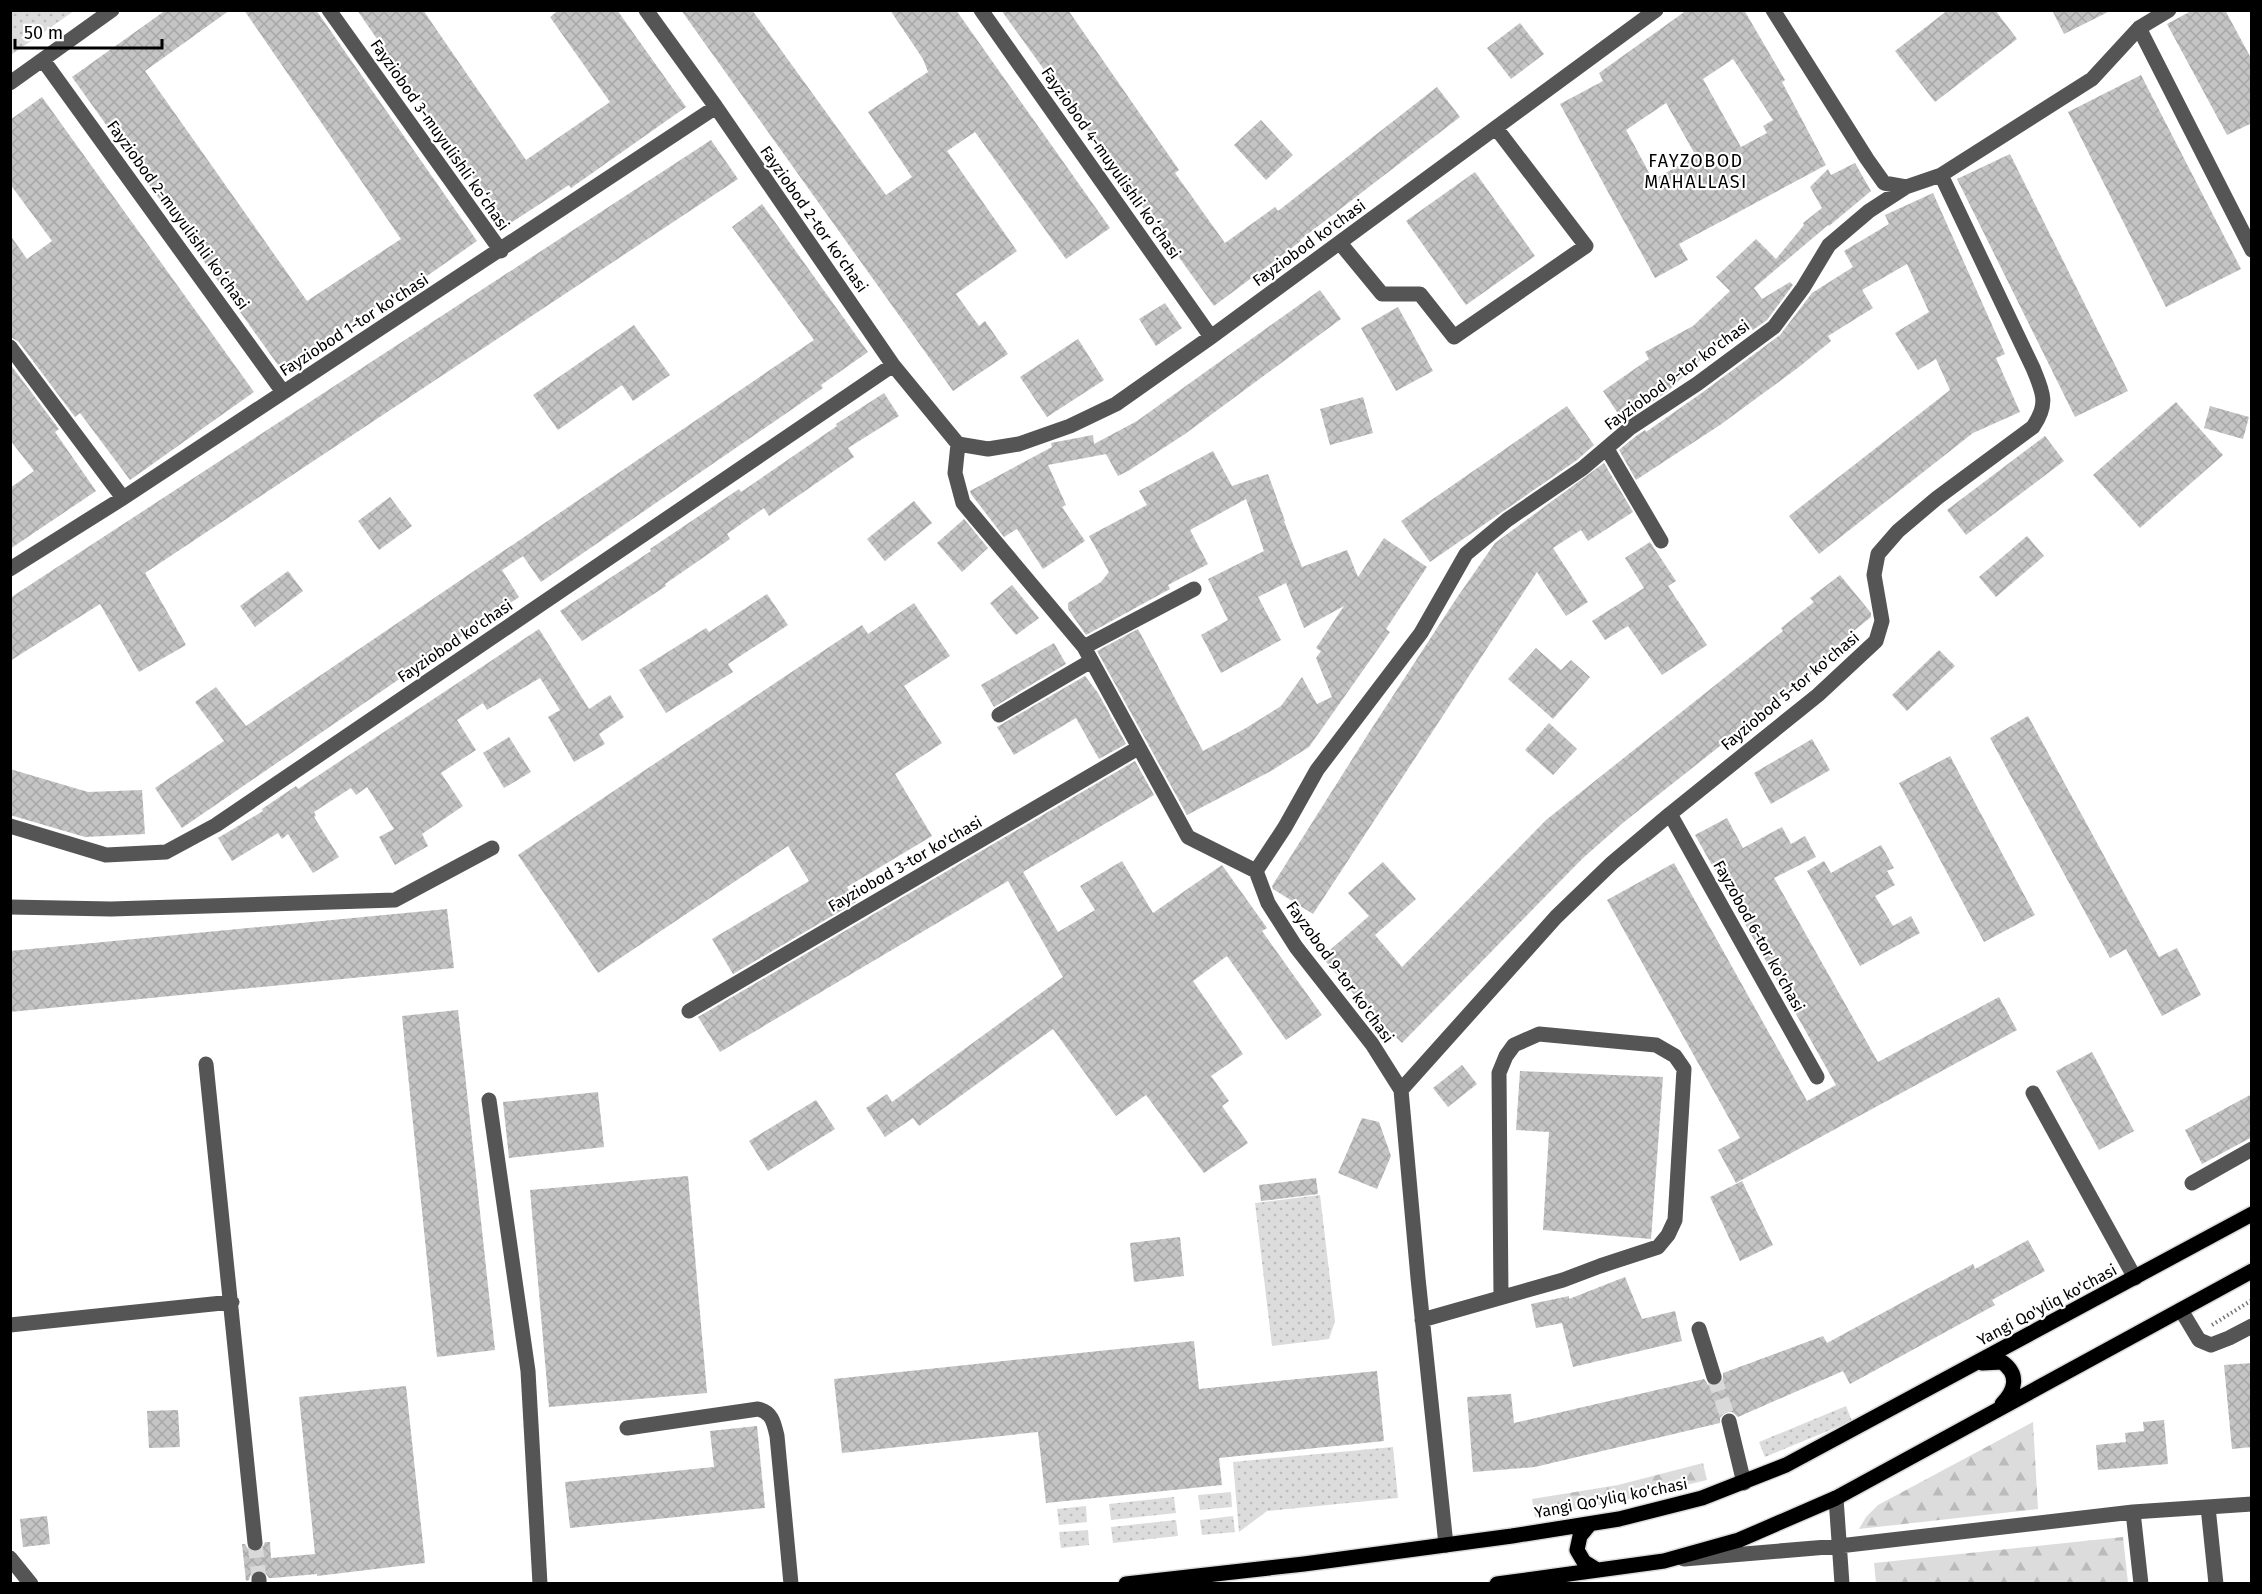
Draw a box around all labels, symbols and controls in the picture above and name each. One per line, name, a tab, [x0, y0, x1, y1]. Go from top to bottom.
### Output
scale bar	[15, 12, 162, 50]
text: 50 m	[24, 22, 63, 44]
street label: Fayziobod 3-muyulishli koʻchasi	[367, 36, 513, 234]
street label: Fayziobod 4-muyulishli koʻchasi	[1037, 64, 1185, 262]
street label: Fayziobod 2-muyulishli koʻchasi	[103, 117, 253, 313]
street label: Fayziobod 2-tor ko'chasi	[756, 142, 872, 296]
district label: FAYZOBOD MAHALLASI	[1644, 150, 1748, 193]
street label: Fayziobod ko'chasi	[1249, 196, 1369, 290]
street label: Fayziobod 1-tor ko'chasi	[276, 270, 432, 380]
street label: Fayziobod 9-tor ko'chasi	[1601, 316, 1753, 434]
street label: Fayziobod ko'chasi	[394, 595, 516, 687]
street label: Fayziobod 5-tor ko'chasi	[1717, 628, 1863, 754]
street label: Fayziobod 3-tor ko'chasi	[825, 812, 985, 916]
street label: Fayzobod 6-tor ko'chasi	[1709, 857, 1809, 1015]
street label: Fayzobod 9-tor ko'chasi	[1282, 898, 1398, 1046]
street label: Yangi Qo'yliq ko'chasi	[1974, 1260, 2120, 1350]
street label: Yangi Qo'yliq ko'chasi	[1533, 1474, 1689, 1522]

